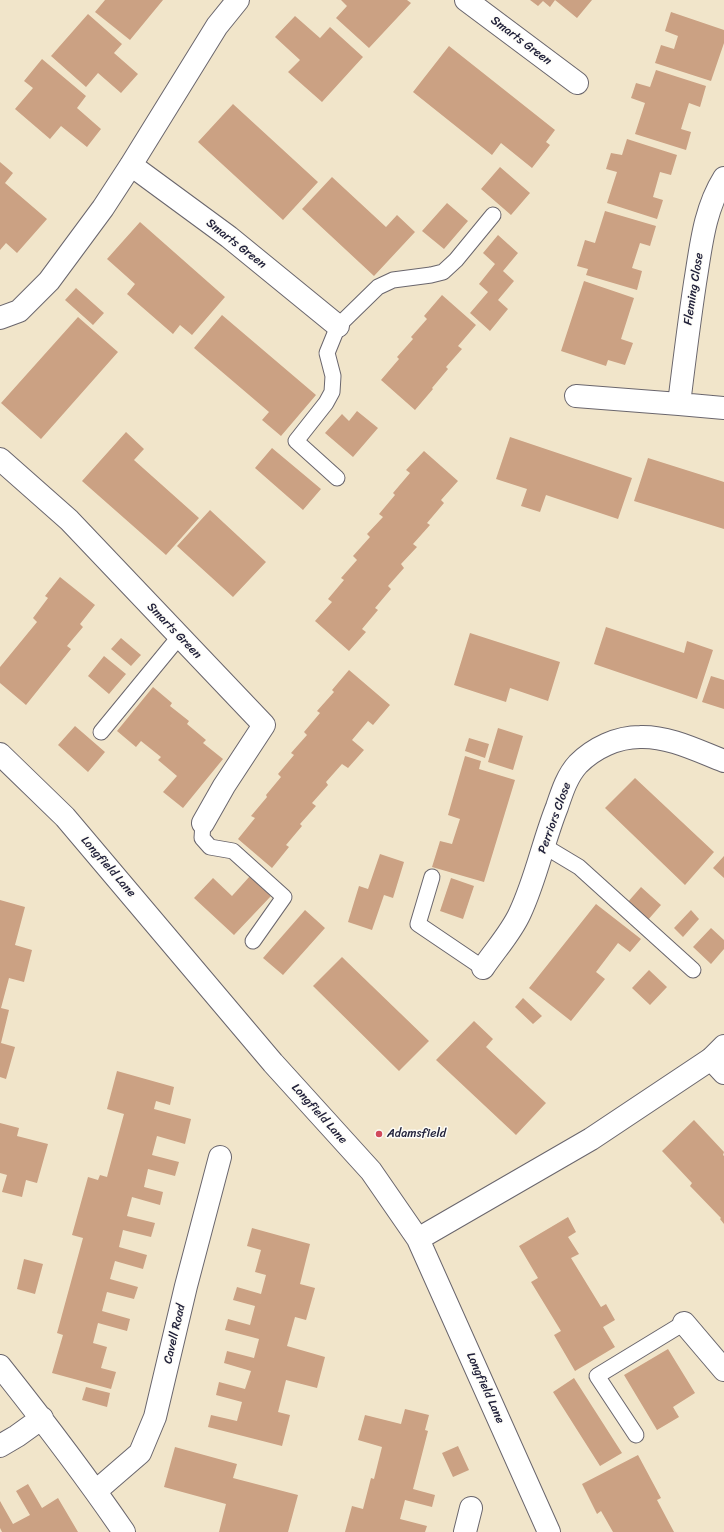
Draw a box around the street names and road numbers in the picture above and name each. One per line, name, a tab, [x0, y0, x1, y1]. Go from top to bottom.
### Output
street label: Smarts Green	[488, 13, 554, 69]
street label: Smarts Green	[203, 216, 269, 272]
street label: Fleming Close	[681, 252, 707, 326]
street label: Smarts Green	[144, 600, 204, 662]
street label: Perriors Close	[535, 780, 575, 856]
street label: Longfield Lane	[78, 833, 138, 901]
street label: Longfield Lane	[288, 1081, 350, 1147]
street label: Cavell Road	[161, 1303, 189, 1365]
street label: Longfield Lane	[463, 1350, 507, 1426]

